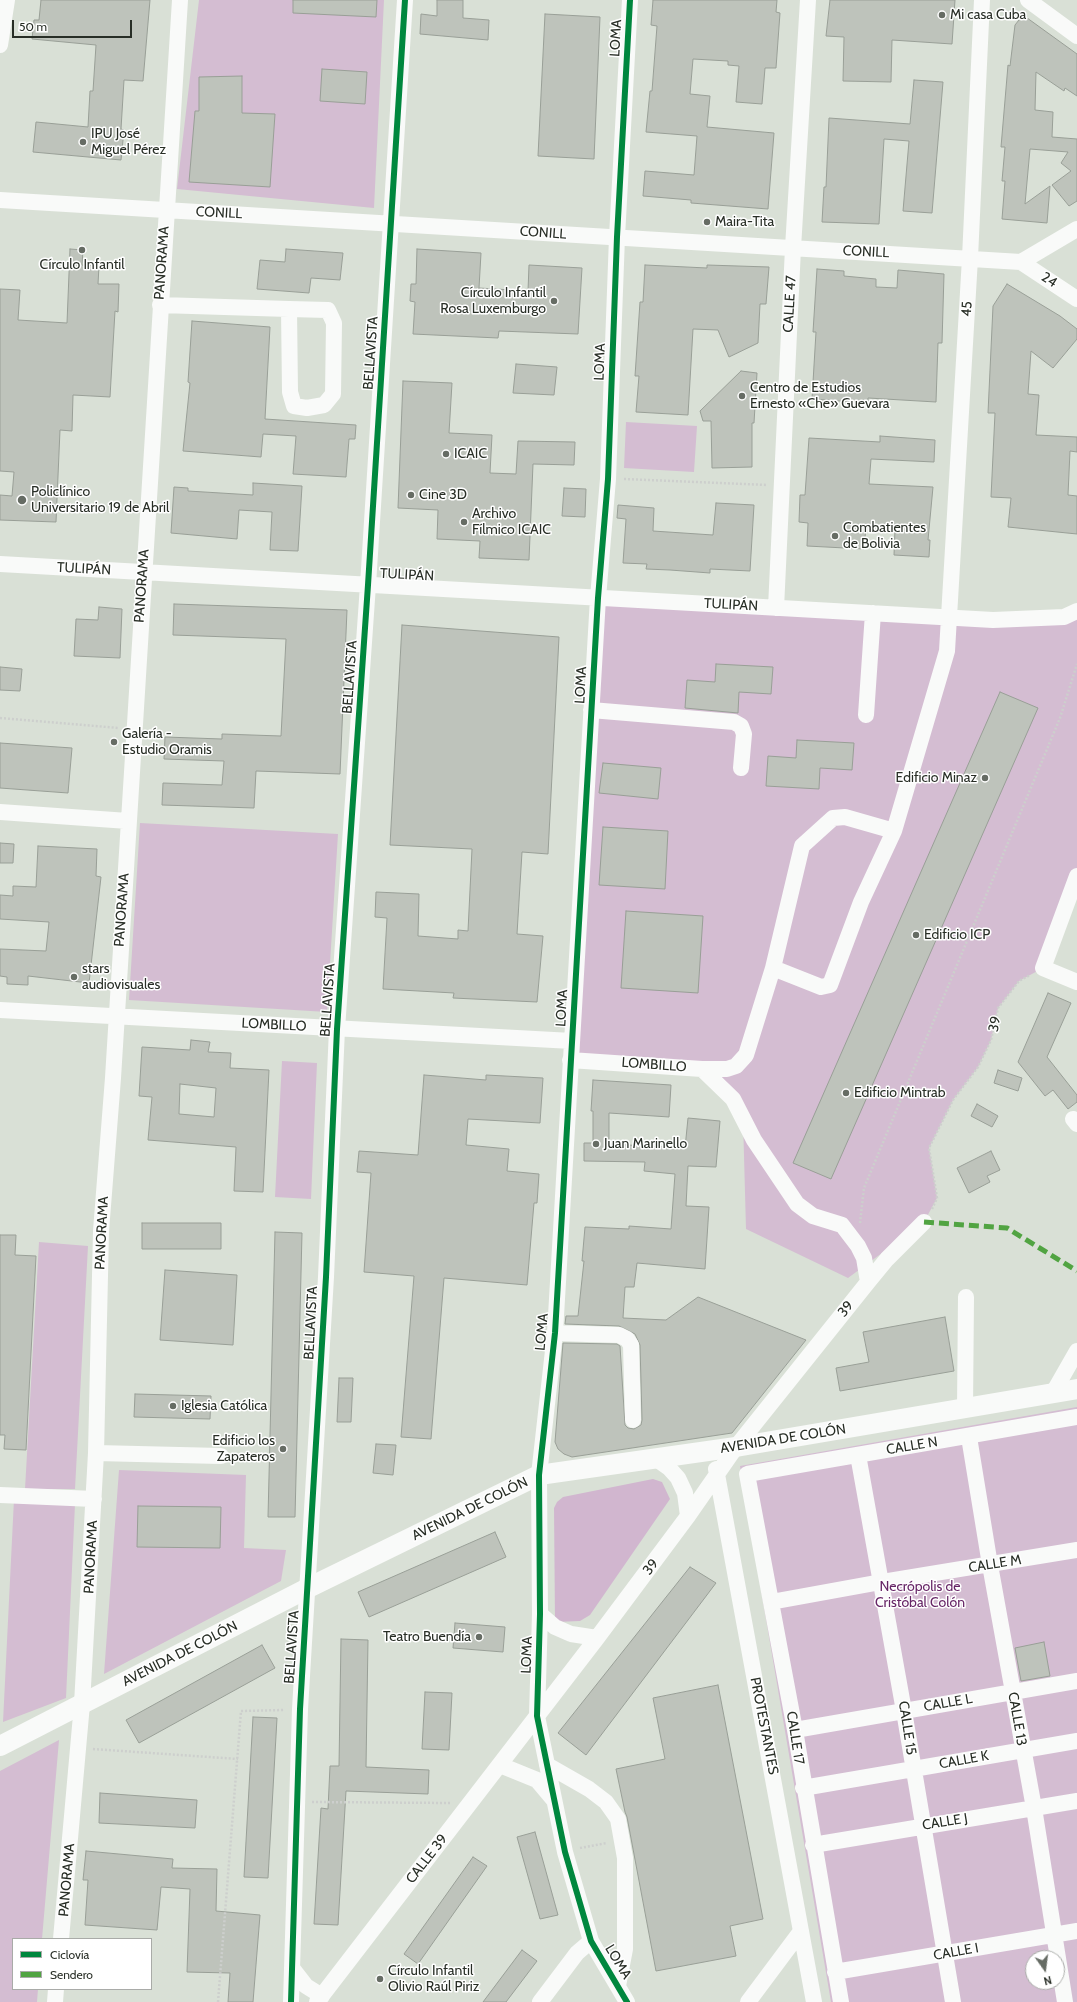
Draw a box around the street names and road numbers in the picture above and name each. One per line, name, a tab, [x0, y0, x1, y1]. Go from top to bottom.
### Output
street label: LOMA	[607, 19, 625, 57]
street label: CONILL	[195, 203, 243, 223]
street label: CONILL	[519, 223, 567, 243]
street label: PANORAMA	[151, 226, 173, 300]
street label: CONILL	[842, 242, 890, 262]
street label: 24	[1038, 269, 1060, 291]
street label: CALLE 47	[780, 275, 800, 333]
street label: 45	[958, 301, 976, 317]
street label: BELLAVISTA	[360, 316, 382, 390]
street label: LOMA	[591, 343, 609, 381]
street label: PANORAMA	[131, 549, 153, 623]
street label: TULIPÁN	[57, 559, 111, 579]
street label: TULIPÁN	[380, 565, 434, 585]
street label: TULIPÁN	[704, 595, 758, 615]
street label: BELLAVISTA	[339, 640, 361, 714]
street label: LOMA	[572, 666, 590, 704]
street label: PANORAMA	[111, 873, 133, 947]
street label: BELLAVISTA	[317, 963, 339, 1037]
street label: LOMA	[553, 989, 571, 1027]
street label: LOMBILLO	[241, 1015, 307, 1035]
street label: 39	[985, 1015, 1005, 1033]
street label: LOMBILLO	[621, 1054, 687, 1076]
street label: PANORAMA	[92, 1196, 112, 1270]
street label: BELLAVISTA	[301, 1286, 321, 1360]
street label: 39	[835, 1298, 857, 1320]
street label: LOMA	[532, 1313, 552, 1351]
street label: AVENIDA DE COLÓN	[719, 1421, 847, 1457]
street label: CALLE N	[885, 1434, 939, 1458]
street label: AVENIDA DE COLÓN	[409, 1474, 531, 1544]
street label: PANORAMA	[81, 1520, 101, 1594]
street label: CALLE M	[967, 1552, 1023, 1576]
street label: 39	[640, 1556, 662, 1578]
street label: BELLAVISTA	[281, 1610, 303, 1684]
street label: AVENIDA DE COLÓN	[120, 1618, 240, 1690]
street label: LOMA	[518, 1636, 536, 1674]
street label: PROTESTANTES	[746, 1676, 782, 1776]
street label: CALLE L	[922, 1690, 974, 1716]
street label: CALLE 13	[1004, 1691, 1030, 1747]
street label: CALLE 15	[894, 1700, 920, 1756]
street label: CALLE 17	[782, 1710, 808, 1766]
street label: CALLE K	[938, 1747, 990, 1773]
street label: CALLE J	[921, 1810, 969, 1834]
street label: CALLE 39	[403, 1831, 451, 1887]
street label: PANORAMA	[55, 1843, 79, 1917]
street label: CALLE I	[932, 1940, 980, 1964]
street label: LOMA	[601, 1942, 635, 1982]

